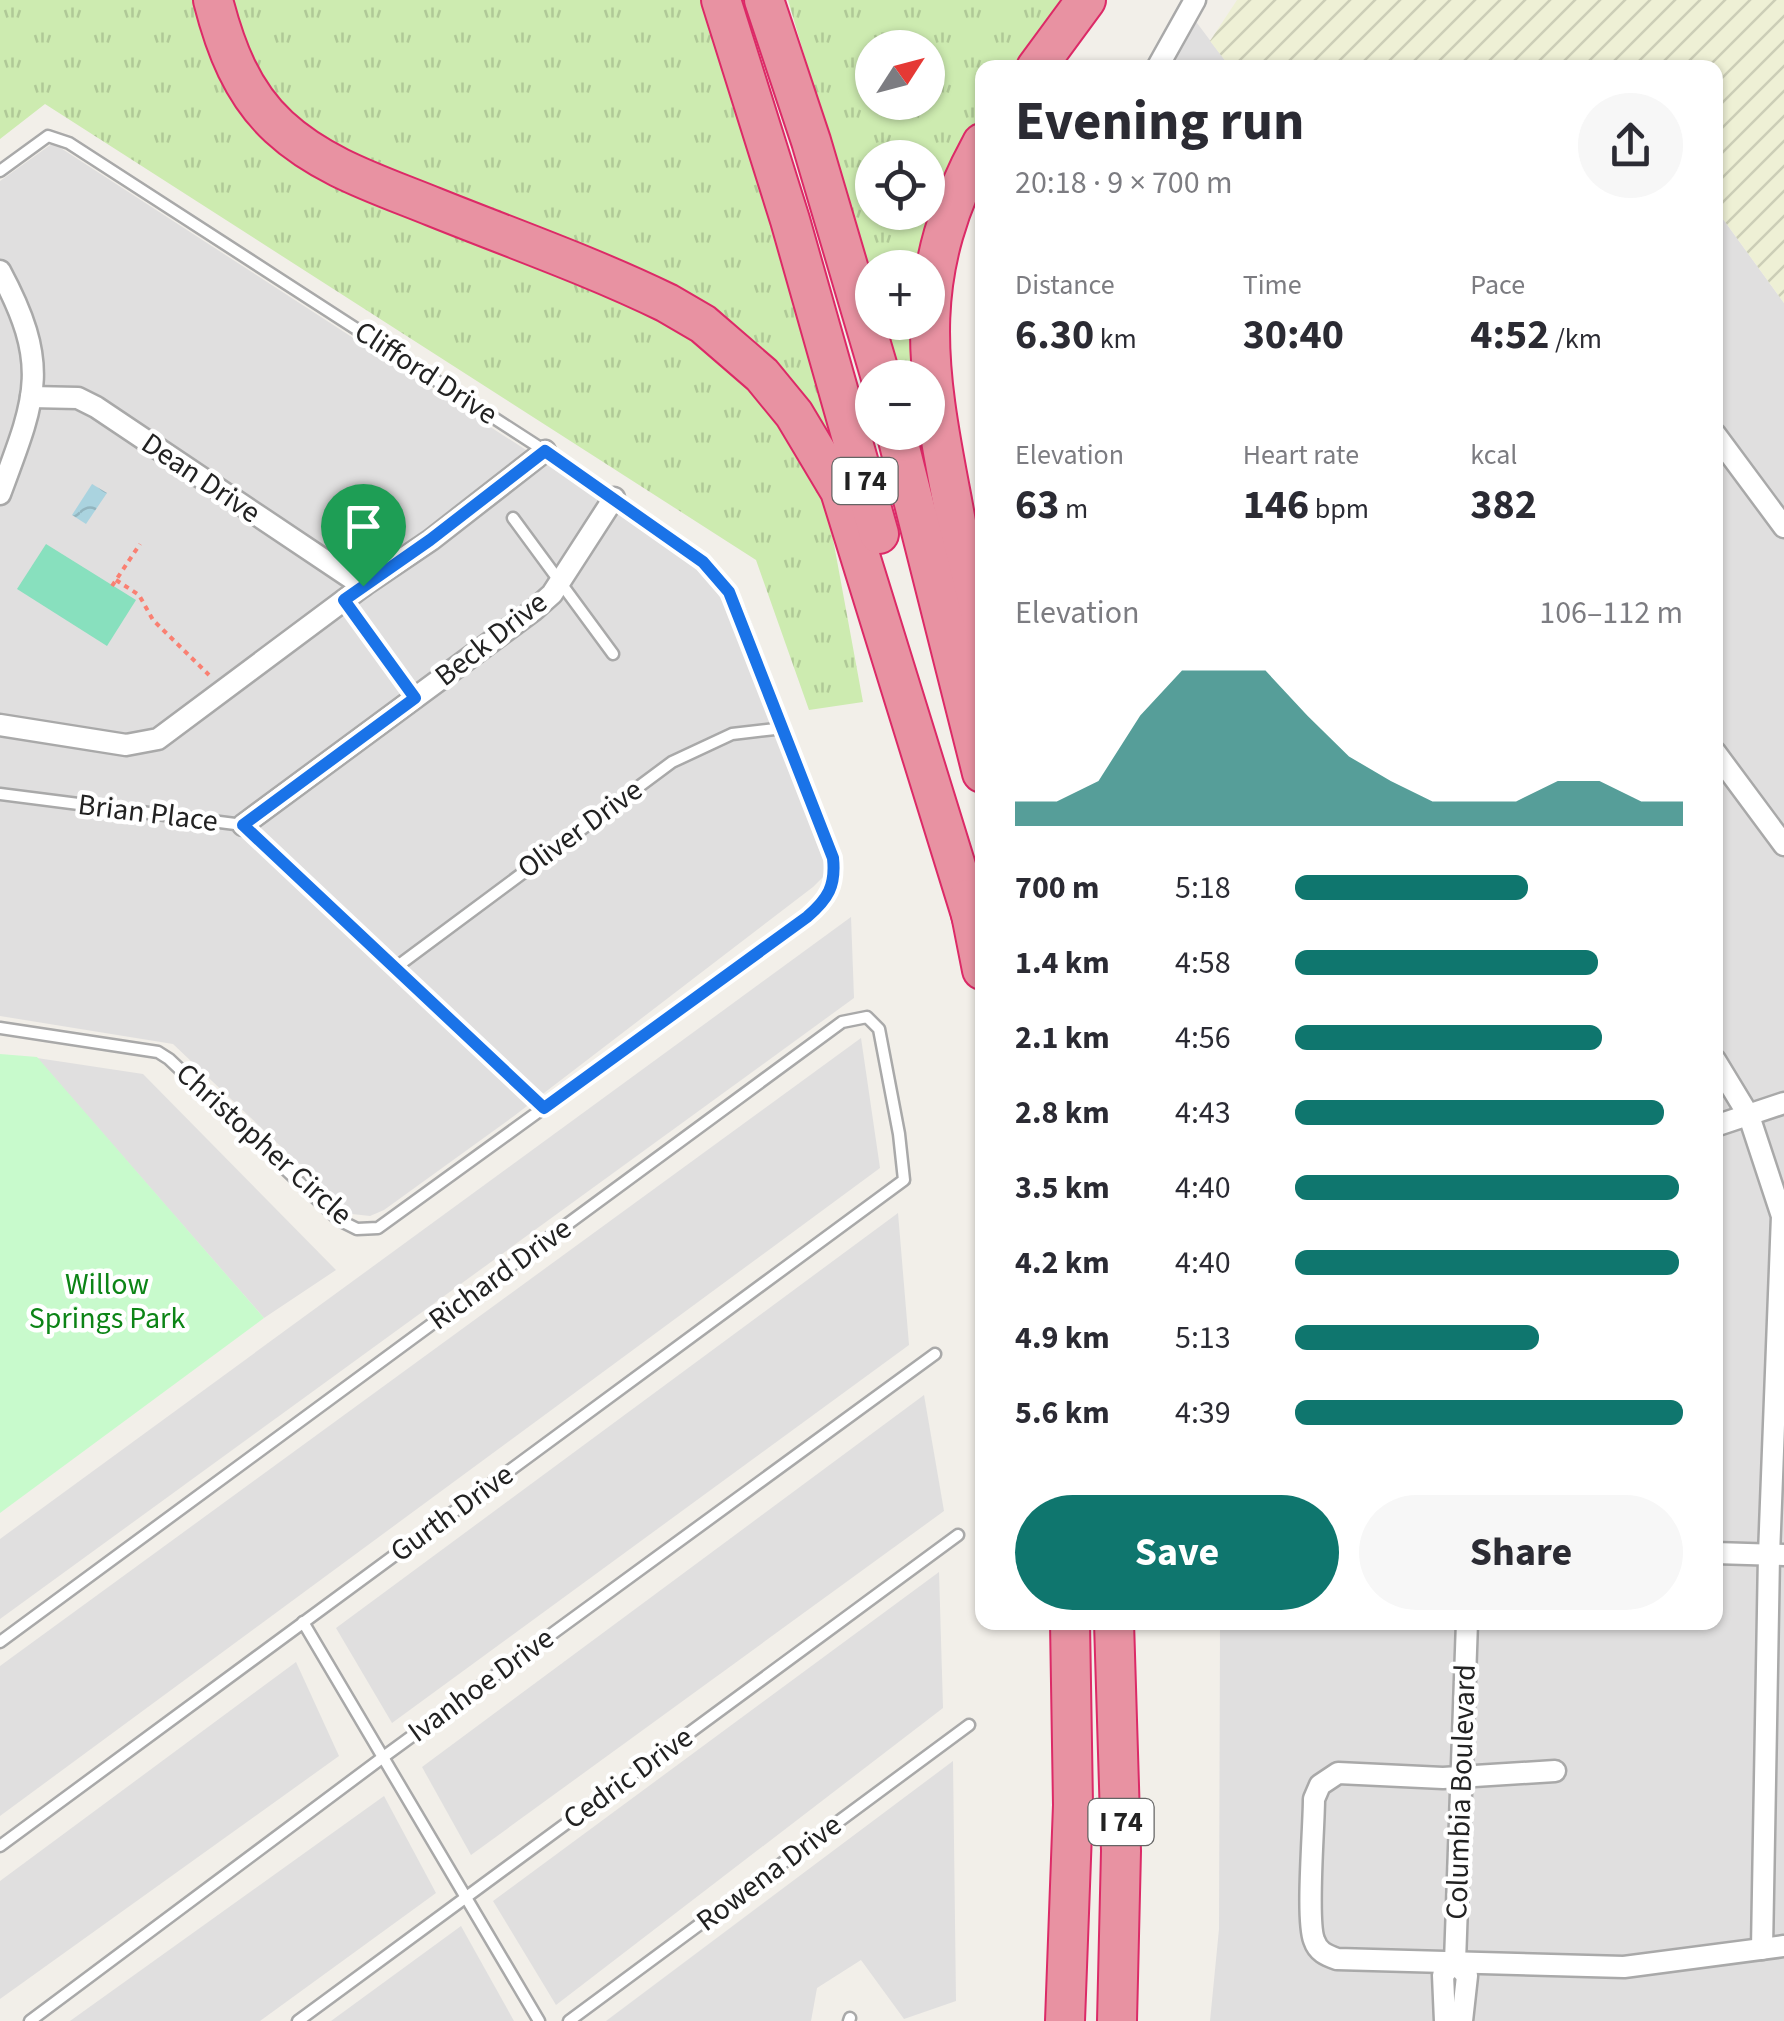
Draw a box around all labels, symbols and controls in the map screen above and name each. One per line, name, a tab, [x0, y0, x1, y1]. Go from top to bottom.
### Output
north arrow	[855, 30, 945, 120]
map controls	[855, 30, 945, 450]
text: Evening run	[1015, 83, 1304, 161]
button: share	[1578, 93, 1683, 198]
button: locate	[855, 140, 945, 230]
text: 20:18 · 9 × 700 m	[1015, 160, 1233, 206]
button: +	[855, 250, 945, 340]
text: Distance	[1015, 265, 1115, 305]
text: Time	[1243, 265, 1302, 305]
text: Pace	[1470, 265, 1525, 305]
text: 6.30	[1015, 305, 1094, 365]
text: 30:40	[1243, 305, 1344, 365]
text: 4:52	[1470, 305, 1549, 365]
street label: Clifford Drive	[346, 311, 506, 435]
text: km	[1094, 319, 1137, 359]
text: /km	[1549, 319, 1602, 359]
button: −	[855, 360, 945, 450]
street label: Dean Drive	[133, 422, 269, 534]
text: Elevation	[1015, 435, 1124, 475]
text: Heart rate	[1243, 435, 1359, 475]
text: kcal	[1470, 435, 1517, 475]
road number: I 74	[832, 458, 898, 504]
text: 63	[1015, 475, 1059, 535]
text: 146	[1243, 475, 1309, 535]
text: 382	[1470, 475, 1537, 535]
pin	[321, 484, 406, 587]
text: m	[1059, 489, 1088, 529]
text: bpm	[1309, 489, 1369, 529]
icon: arrive	[336, 499, 391, 554]
street label: Beck Drive	[426, 581, 556, 697]
text: Elevation	[1015, 590, 1140, 636]
text: 106–112 m	[1539, 590, 1683, 636]
street label: Oliver Drive	[509, 769, 651, 889]
street label: Brian Place	[76, 783, 220, 843]
text: 700 m	[1015, 865, 1100, 911]
text: 5:18	[1175, 865, 1231, 911]
text: 1.4 km	[1015, 940, 1110, 986]
text: 4:58	[1175, 940, 1231, 986]
text: 2.1 km	[1015, 1015, 1110, 1061]
text: 4:56	[1175, 1015, 1231, 1061]
street label: Christopher Circle	[166, 1053, 362, 1235]
text: 2.8 km	[1015, 1090, 1110, 1136]
text: 4:43	[1175, 1090, 1231, 1136]
text: 3.5 km	[1015, 1165, 1110, 1211]
text: 4:40	[1175, 1165, 1231, 1211]
street label: Richard Drive	[420, 1207, 580, 1341]
text: 4.2 km	[1015, 1240, 1110, 1286]
text: 4:40	[1175, 1240, 1231, 1286]
park label: Willow Springs Park	[29, 1263, 185, 1340]
text: 4.9 km	[1015, 1315, 1110, 1361]
text: 5:13	[1175, 1315, 1231, 1361]
text: 5.6 km	[1015, 1390, 1110, 1436]
text: 4:39	[1175, 1390, 1231, 1436]
street label: Gurth Drive	[382, 1454, 522, 1572]
button: Save	[1015, 1495, 1339, 1610]
button: Share	[1359, 1495, 1683, 1610]
street label: Ivanhoe Drive	[399, 1617, 563, 1753]
street label: Columbia Boulevard	[1435, 1664, 1487, 1920]
street label: Cedric Drive	[554, 1716, 702, 1840]
road number: I 74	[1088, 1799, 1154, 1845]
street label: Rowena Drive	[687, 1804, 851, 1942]

